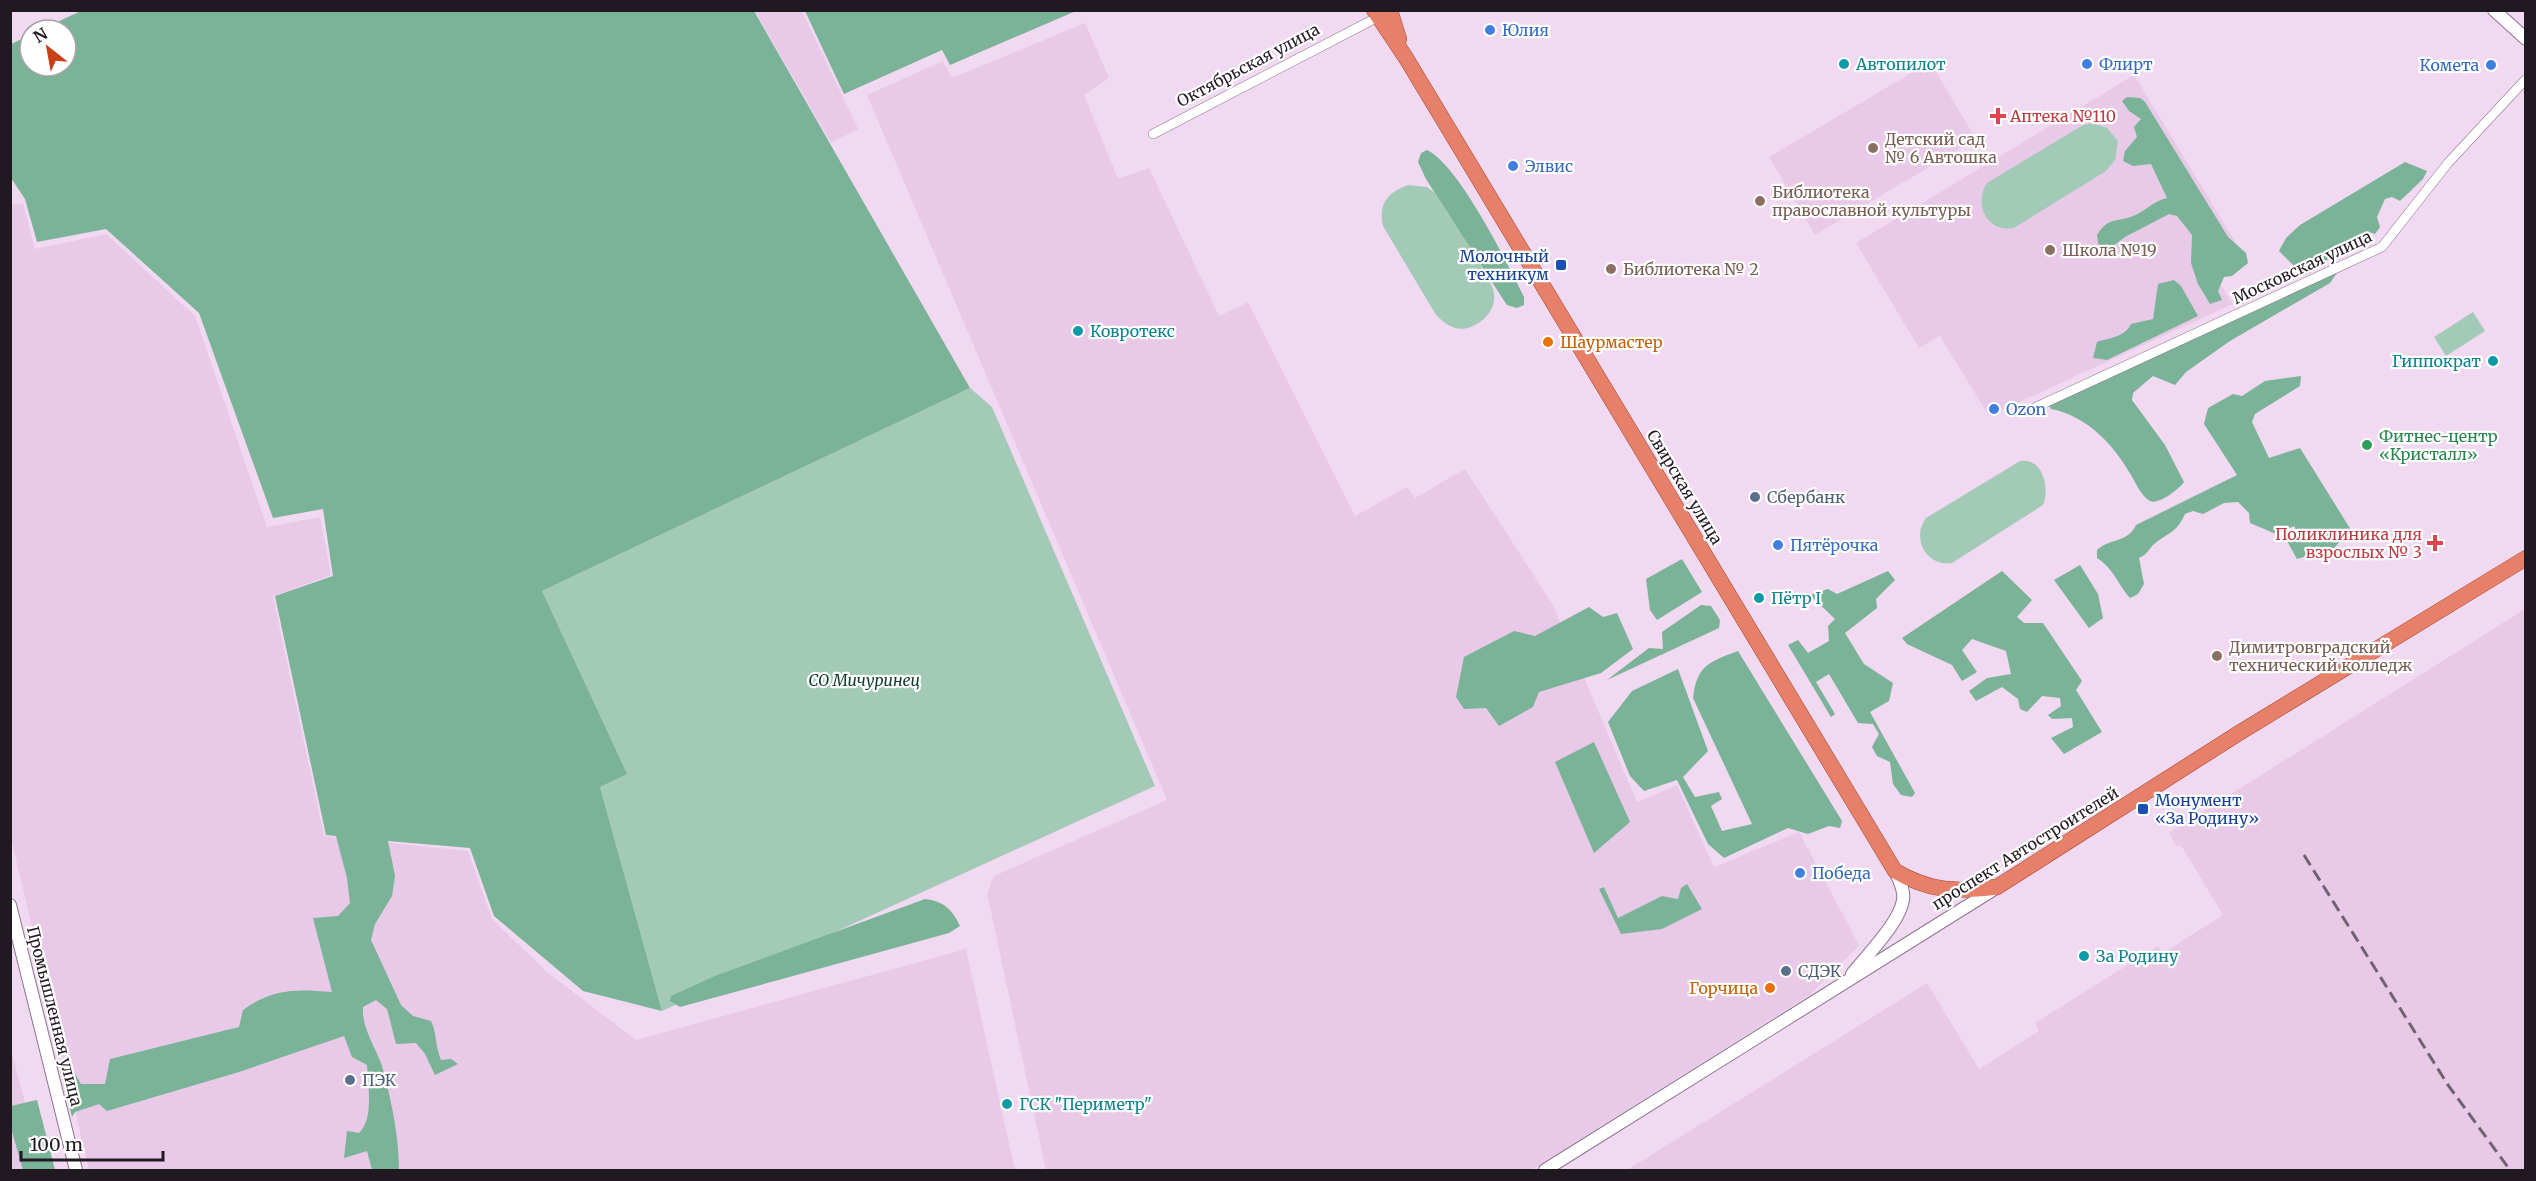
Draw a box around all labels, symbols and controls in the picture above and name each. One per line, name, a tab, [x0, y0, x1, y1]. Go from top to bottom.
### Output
north arrow	[18, 18, 78, 78]
street label: Октябрьская улица	[1173, 19, 1323, 111]
place label: Юлия	[1502, 20, 1549, 40]
text: N	[30, 23, 51, 47]
marker: Юлия	[1483, 23, 1497, 37]
place label: Автопилот	[1855, 54, 1946, 74]
place label: Флирт	[2099, 54, 2153, 74]
place label: Комета	[2420, 55, 2479, 75]
marker: Автопилот	[1837, 57, 1851, 71]
marker: Флирт	[2080, 57, 2094, 71]
marker: Комета	[2484, 58, 2498, 72]
place label: Аптека №110	[2009, 106, 2116, 126]
marker: Аптека №110	[1991, 109, 2005, 123]
place label: Детский сад № 6 Автошка	[1885, 129, 1997, 167]
marker: Детский сад № 6 Автошка	[1866, 141, 1880, 155]
place label: Элвис	[1525, 156, 1573, 176]
marker: Элвис	[1506, 159, 1520, 173]
place label: Библиотека православной культуры	[1772, 182, 1971, 220]
marker: Библиотека православной культуры	[1753, 194, 1767, 208]
street label: Московская улица	[2229, 226, 2375, 308]
place label: Школа №19	[2062, 240, 2157, 260]
marker: Школа №19	[2043, 243, 2057, 257]
place label: Молочный техникум	[1460, 246, 1549, 284]
marker: Молочный техникум	[1554, 258, 1568, 272]
place label: Библиотека № 2	[1623, 259, 1759, 279]
marker: Библиотека № 2	[1604, 262, 1618, 276]
place label: Ковротекс	[1090, 321, 1175, 341]
marker: Ковротекс	[1071, 324, 1085, 338]
place label: Шаурмастер	[1560, 332, 1663, 352]
marker: Шаурмастер	[1541, 335, 1555, 349]
place label: Гиппократ	[2392, 351, 2481, 371]
marker: Гиппократ	[2486, 354, 2500, 368]
place label: Ozon	[2006, 399, 2046, 419]
marker: Ozon	[1987, 402, 2001, 416]
street label: Свирская улица	[1643, 426, 1727, 548]
place label: Фитнес-центр «Кристалл»	[2379, 426, 2498, 464]
marker: Фитнес-центр «Кристалл»	[2360, 438, 2374, 452]
place label: Сбербанк	[1767, 487, 1845, 507]
marker: Сбербанк	[1748, 490, 1762, 504]
place label: Поликлиника для взрослых № 3	[2275, 524, 2422, 562]
marker: Поликлиника для взрослых № 3	[2426, 534, 2444, 552]
place label: Пятёрочка	[1790, 535, 1879, 555]
marker: Пятёрочка	[1771, 538, 1785, 552]
place label: Пётр I	[1771, 588, 1821, 608]
marker: Пётр I	[1752, 591, 1766, 605]
place label: Димитровградский технический колледж	[2229, 637, 2413, 675]
marker: Димитровградский технический колледж	[2210, 649, 2224, 663]
park label: СО Мичуринец	[808, 670, 920, 690]
street label: проспект Автостроителей	[1928, 782, 2122, 914]
place label: Монумент «За Родину»	[2155, 790, 2259, 828]
marker: Монумент «За Родину»	[2136, 802, 2150, 816]
place label: Победа	[1812, 863, 1871, 883]
marker: Победа	[1793, 866, 1807, 880]
street label: Промышленная улица	[23, 924, 87, 1108]
place label: За Родину	[2096, 946, 2179, 966]
marker: За Родину	[2077, 949, 2091, 963]
place label: СДЭК	[1798, 961, 1842, 981]
marker: СДЭК	[1779, 964, 1793, 978]
place label: Горчица	[1689, 978, 1758, 998]
marker: Горчица	[1763, 981, 1777, 995]
place label: ПЭК	[362, 1070, 397, 1090]
marker: ПЭК	[343, 1073, 357, 1087]
place label: ГСК "Периметр"	[1019, 1094, 1152, 1114]
marker: ГСК "Периметр"	[1000, 1097, 1014, 1111]
scale bar	[21, 1124, 164, 1162]
text: 100 m	[30, 1133, 83, 1156]

